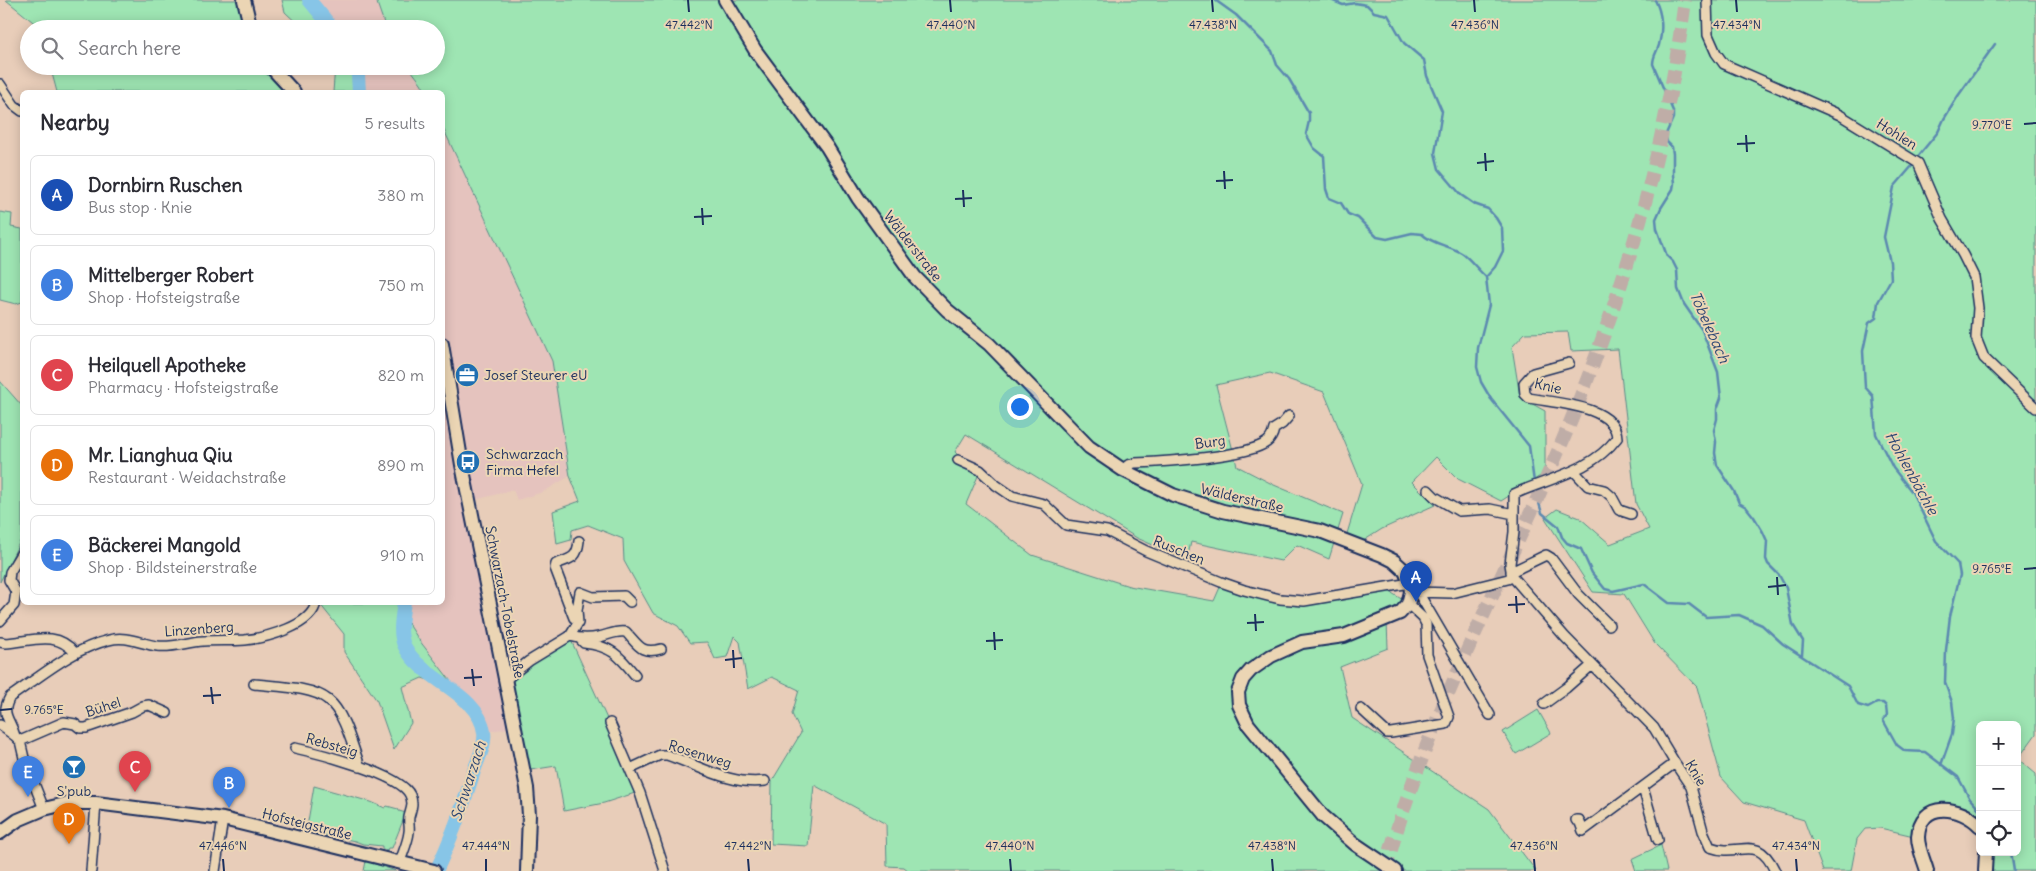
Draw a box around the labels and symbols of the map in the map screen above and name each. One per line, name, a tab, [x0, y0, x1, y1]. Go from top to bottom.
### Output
text: 47.442°N	[665, 17, 713, 32]
text: 47.440°N	[926, 17, 976, 32]
text: 47.438°N	[1189, 17, 1237, 32]
text: 47.436°N	[1451, 17, 1499, 32]
text: 47.434°N	[1713, 17, 1761, 32]
street label: Hohlen	[1873, 114, 1921, 154]
text: 9.770°E	[1972, 117, 2012, 132]
street label: Wälderstraße	[880, 207, 946, 285]
water label: Töbelebach	[1686, 288, 1734, 366]
office icon: Josef Steurer eU	[454, 362, 480, 388]
place label: Josef Steurer eU	[484, 366, 587, 384]
street label: Knie	[1533, 374, 1563, 398]
your location	[1007, 394, 1033, 420]
water label: Hohlenbächle	[1881, 428, 1943, 519]
street label: Burg	[1194, 431, 1226, 453]
place label: Schwarzach Firma Hefel	[486, 445, 563, 479]
bus stop icon: Schwarzach Firma Hefel	[455, 449, 481, 475]
street label: Wälderstraße	[1199, 480, 1285, 516]
street label: Schwarzach-Tobelstraße	[481, 524, 529, 680]
street label: Ruschen	[1150, 531, 1208, 569]
pin: A	[1400, 561, 1432, 602]
text: 9.765°E	[1972, 561, 2012, 576]
street label: Linzenberg	[164, 618, 234, 640]
street label: Bühel	[83, 693, 123, 721]
text: 9.765°E	[24, 702, 64, 717]
street label: Rebsteig	[304, 729, 360, 761]
street label: Rosenweg	[666, 736, 734, 772]
water label: Schwarzach	[446, 738, 490, 823]
pin: C	[119, 751, 151, 792]
bar icon: S'pub	[61, 754, 87, 780]
pin: E	[12, 756, 44, 797]
street label: Knie	[1681, 757, 1711, 789]
pin: B	[213, 767, 245, 808]
place label: S'pub	[57, 782, 91, 800]
pin: D	[53, 803, 85, 844]
street label: Hofsteigstraße	[260, 804, 354, 844]
text: 47.446°N	[199, 838, 247, 853]
text: 47.444°N	[462, 838, 510, 853]
text: 47.442°N	[724, 838, 772, 853]
text: 47.440°N	[985, 838, 1035, 853]
text: 47.438°N	[1248, 838, 1296, 853]
text: 47.436°N	[1510, 838, 1558, 853]
text: 47.434°N	[1772, 838, 1820, 853]

